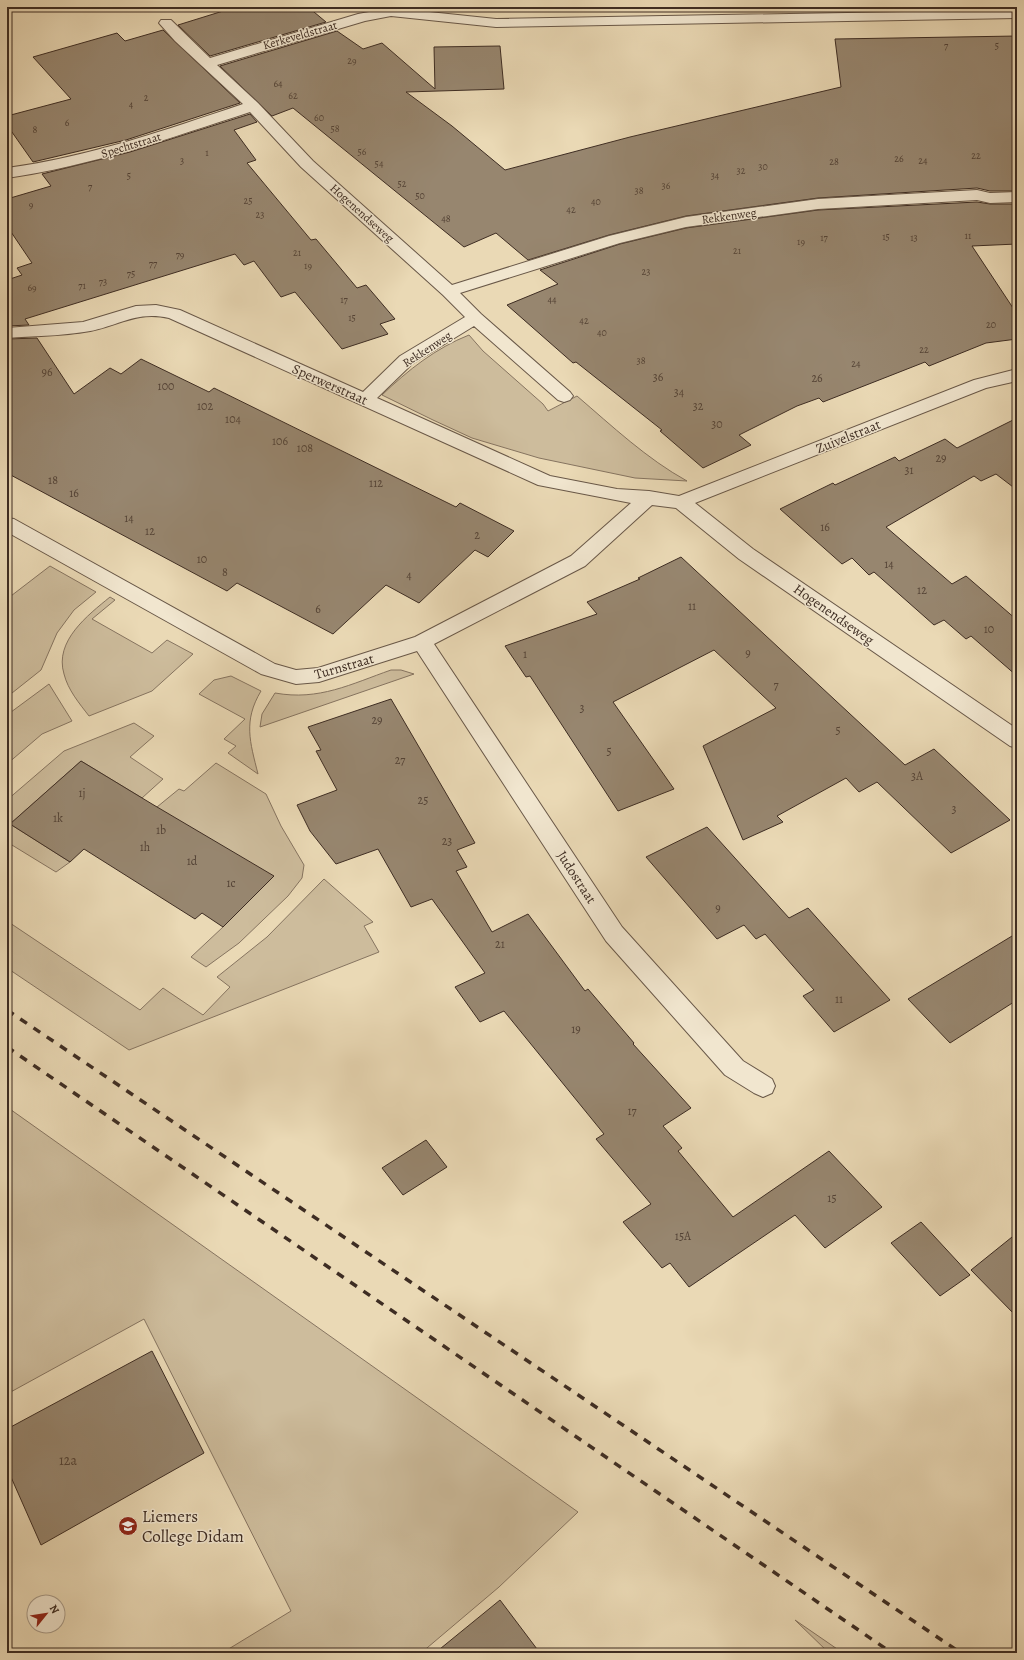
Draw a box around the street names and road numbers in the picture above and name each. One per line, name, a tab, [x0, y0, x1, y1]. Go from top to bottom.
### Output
street label: Kerkeveldstraat	[261, 17, 339, 53]
street label: Spechtstraat	[99, 128, 163, 162]
street label: Hogenendseweg	[327, 180, 397, 246]
street label: Rekkenweg	[701, 204, 757, 228]
street label: Rekkenweg	[399, 327, 455, 371]
street label: Sperwerstraat	[289, 359, 371, 410]
street label: Zuivelstraat	[813, 415, 884, 458]
street label: Hogenendseweg	[790, 580, 878, 649]
street label: Turnstraat	[312, 649, 376, 684]
street label: Judostraat	[552, 847, 601, 908]

